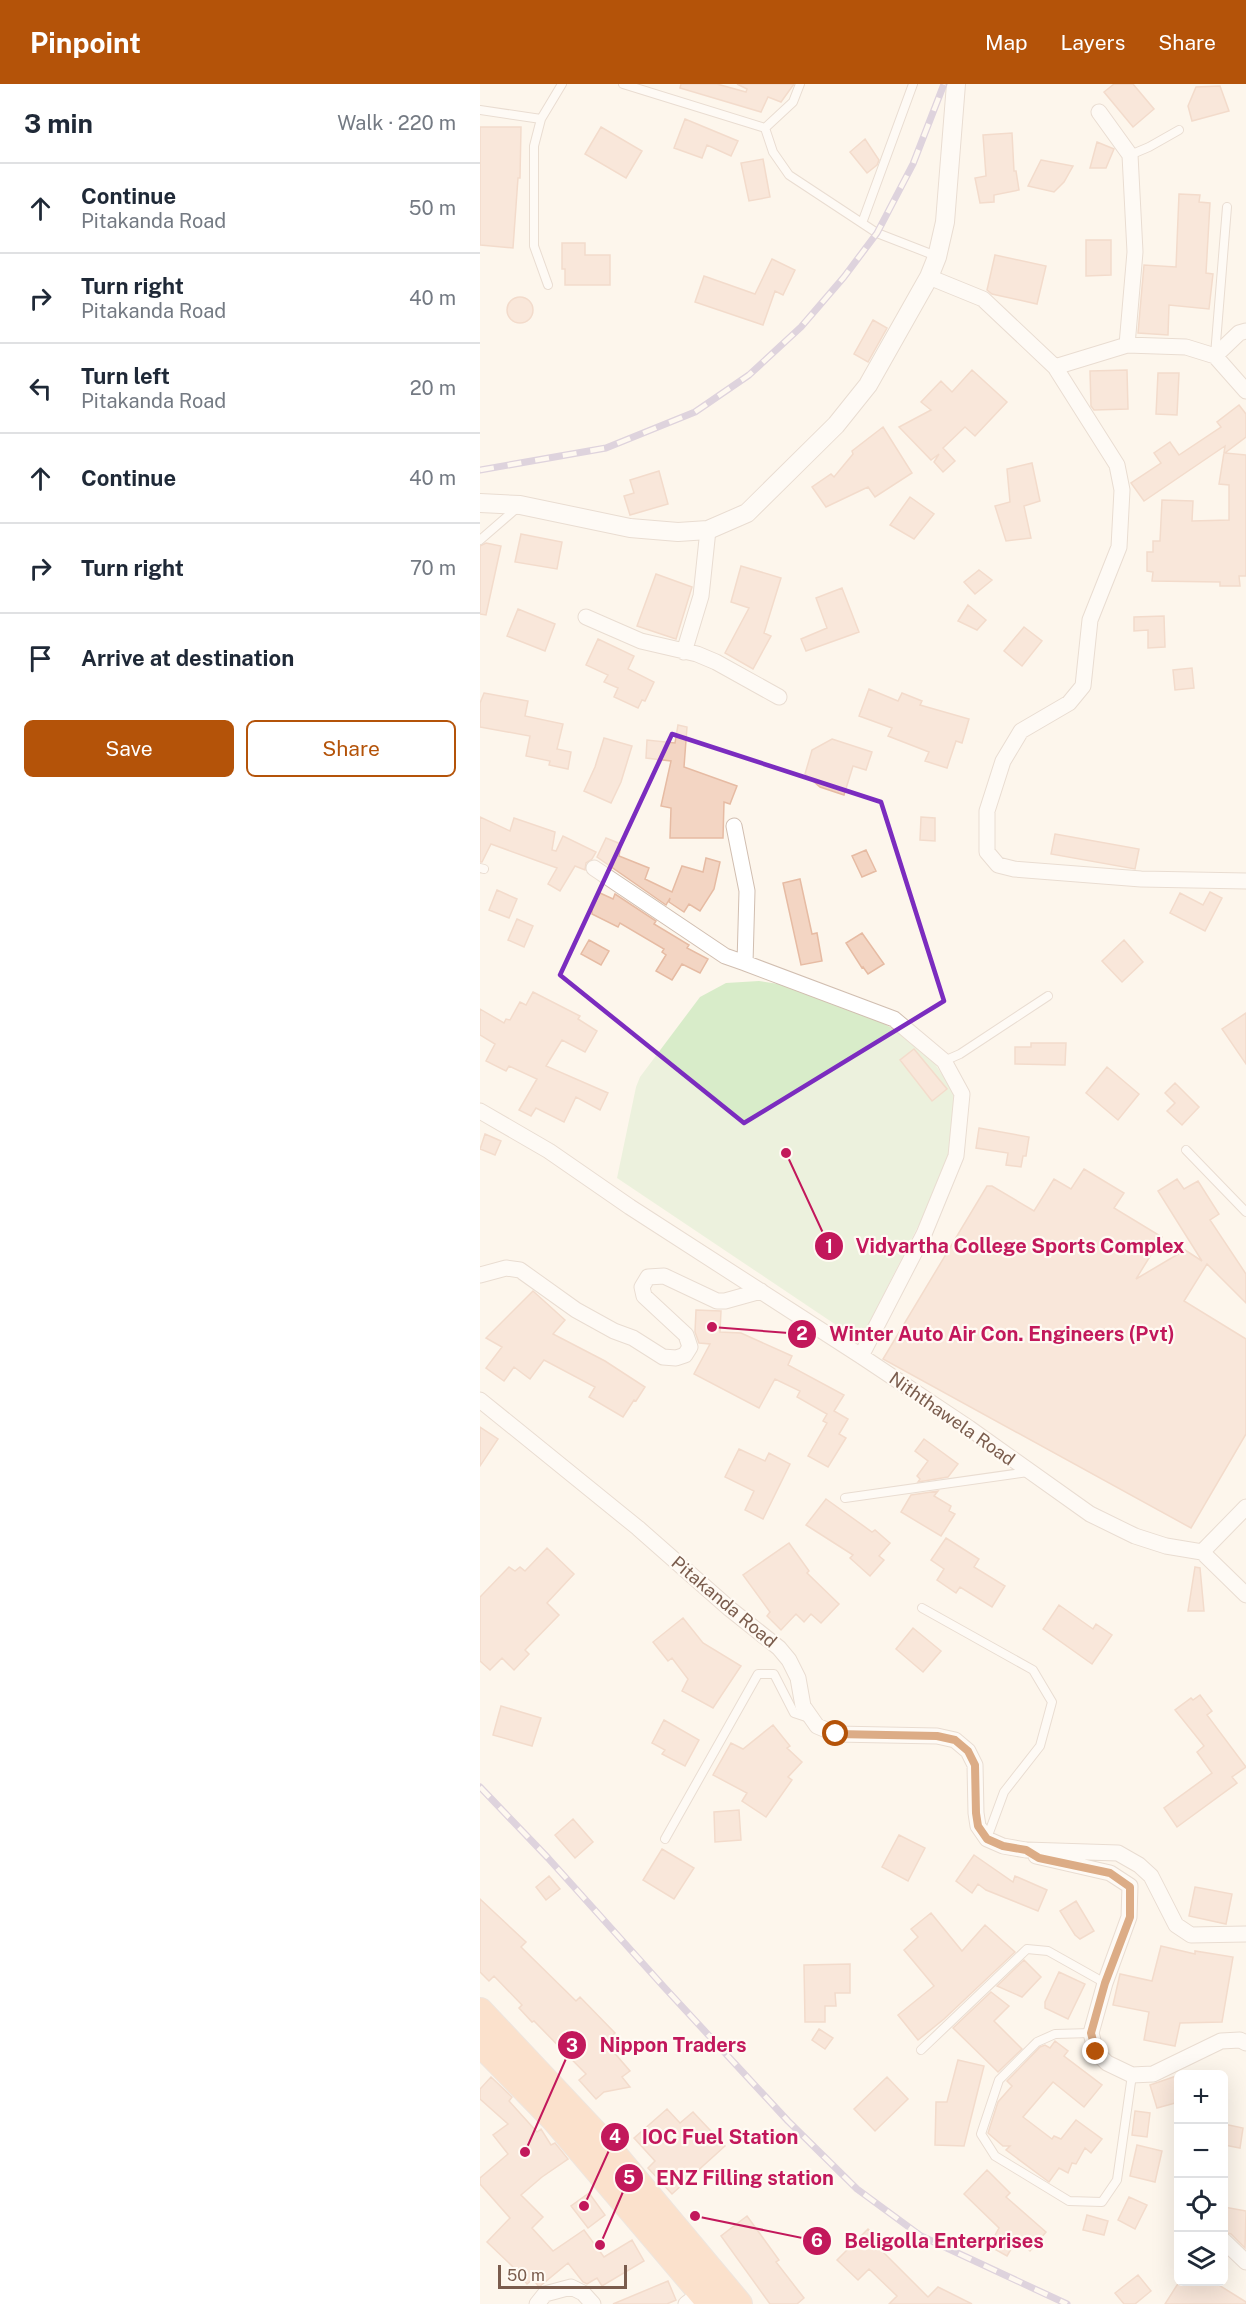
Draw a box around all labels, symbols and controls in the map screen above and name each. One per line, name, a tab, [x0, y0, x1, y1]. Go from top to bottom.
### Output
text: Pinpoint	[30, 26, 141, 59]
text: Map	[985, 30, 1028, 55]
text: Layers	[1061, 30, 1125, 55]
text: Share	[1158, 30, 1216, 55]
text: 3 min	[24, 108, 93, 139]
text: Walk · 220 m	[337, 111, 456, 135]
text: Continue	[81, 183, 176, 209]
icon: ahead	[24, 192, 57, 225]
text: 50 m	[409, 196, 456, 220]
text: Pitakanda Road	[81, 209, 226, 233]
text: Turn right	[81, 273, 184, 299]
icon: right	[24, 282, 57, 315]
text: 40 m	[409, 286, 456, 310]
text: Pitakanda Road	[81, 299, 226, 323]
text: Turn left	[81, 363, 170, 389]
icon: left	[24, 372, 57, 405]
text: 20 m	[410, 376, 456, 400]
text: Pitakanda Road	[81, 389, 226, 413]
icon: ahead	[24, 462, 57, 495]
text: Continue	[81, 465, 176, 491]
text: 40 m	[409, 466, 456, 490]
icon: right	[24, 552, 57, 585]
text: Turn right	[81, 555, 184, 581]
text: 70 m	[410, 556, 456, 580]
icon: arrive	[24, 642, 57, 675]
text: Arrive at destination	[81, 645, 294, 671]
button: Save	[24, 720, 234, 777]
button: Share	[246, 720, 456, 777]
callout: Vidyartha College Sports Complex	[814, 1227, 1197, 1265]
text: Vidyartha College Sports Complex	[856, 1234, 1185, 1258]
text: 1	[825, 1236, 833, 1257]
callout: Winter Auto Air Con. Engineers (Pvt)	[787, 1315, 1187, 1353]
text: Winter Auto Air Con. Engineers (Pvt)	[829, 1322, 1175, 1346]
text: 2	[796, 1323, 808, 1344]
street label: Niththawela Road	[885, 1367, 1019, 1470]
street label: Pitakanda Road	[668, 1552, 781, 1652]
route start	[822, 1720, 848, 1746]
callout: Nippon Traders	[557, 2026, 758, 2064]
text: Nippon Traders	[599, 2033, 747, 2057]
text: 3	[566, 2035, 578, 2056]
route end	[1082, 2038, 1108, 2064]
map controls	[1174, 2070, 1228, 2286]
button: +	[1174, 2070, 1228, 2124]
callout: IOC Fuel Station	[600, 2118, 810, 2156]
button: −	[1174, 2124, 1228, 2178]
text: IOC Fuel Station	[642, 2125, 798, 2149]
text: 4	[609, 2126, 621, 2147]
callout: ENZ Filling station	[614, 2159, 845, 2197]
text: ENZ Filling station	[656, 2166, 834, 2190]
text: 5	[623, 2167, 635, 2188]
button: locate	[1174, 2178, 1228, 2232]
callout: Beligolla Enterprises	[802, 2222, 1056, 2260]
text: Beligolla Enterprises	[844, 2229, 1044, 2253]
text: 6	[811, 2230, 823, 2251]
button: layers	[1174, 2232, 1228, 2286]
scale bar	[498, 2262, 627, 2290]
text: 50 m	[507, 2266, 545, 2285]

